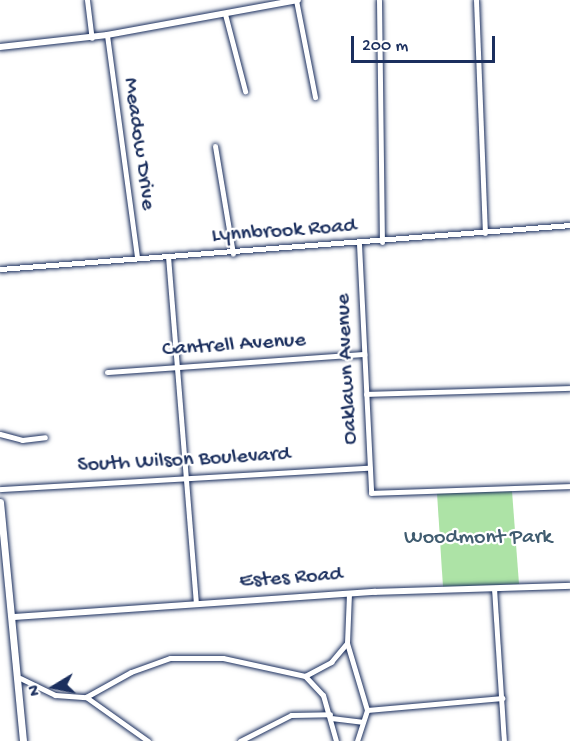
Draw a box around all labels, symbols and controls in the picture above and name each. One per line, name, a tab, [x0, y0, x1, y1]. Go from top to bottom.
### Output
scale bar	[354, 24, 498, 62]
text: 200 m	[362, 36, 408, 57]
street label: Meadow Drive	[116, 76, 160, 212]
street label: Lynnbrook Road	[211, 214, 357, 250]
street label: Oaklawn Avenue	[331, 293, 365, 445]
street label: Cantrell Avenue	[161, 328, 307, 364]
street label: South Wilson Boulevard	[77, 442, 291, 480]
park label: Woodmont Park	[404, 526, 552, 552]
street label: Estes Road	[238, 562, 344, 596]
north arrow	[24, 657, 84, 717]
text: N	[26, 683, 46, 697]

